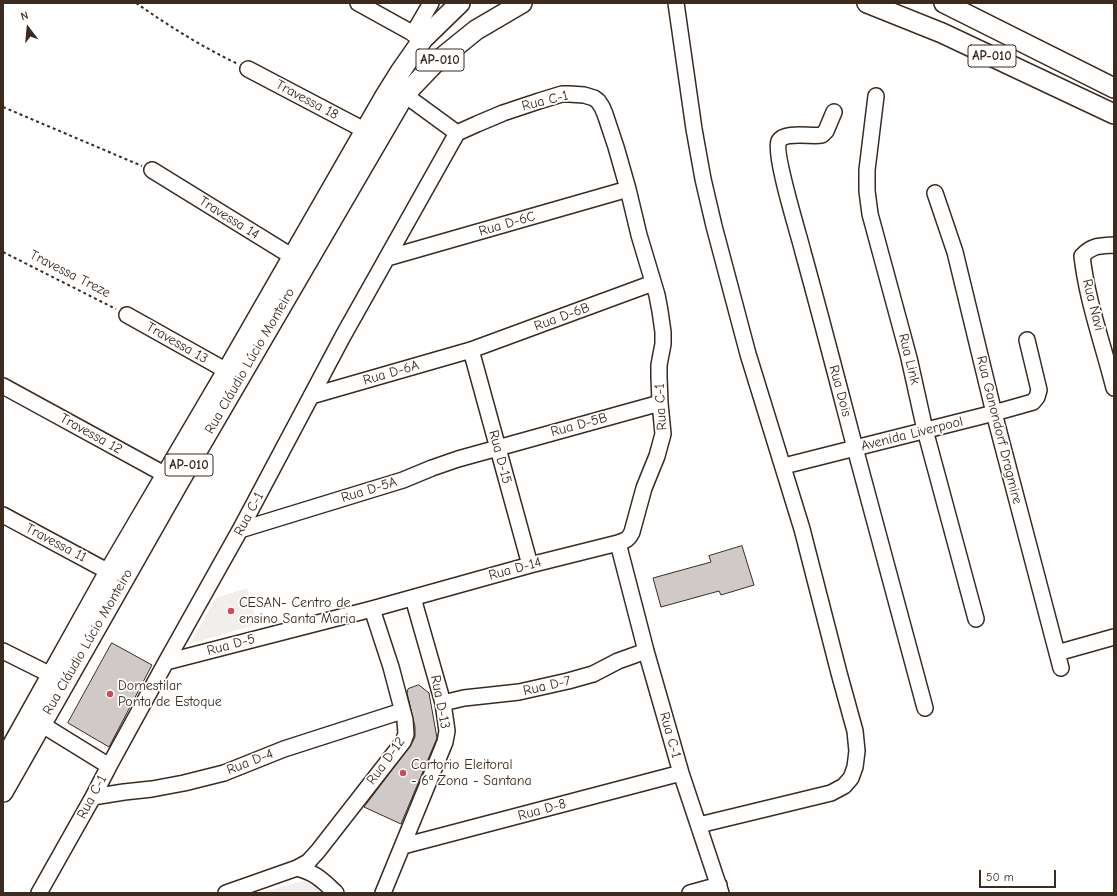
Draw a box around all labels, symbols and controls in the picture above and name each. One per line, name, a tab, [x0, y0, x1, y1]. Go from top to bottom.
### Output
north arrow	[8, 8, 48, 48]
text: N	[19, 9, 30, 23]
road number: AP-010	[968, 45, 1016, 67]
road number: AP-010	[416, 49, 464, 71]
street label: Travessa 18	[273, 76, 341, 124]
street label: Rua C-1	[520, 87, 570, 115]
street label: Travessa 14	[196, 193, 262, 243]
street label: Rua D-6C	[477, 208, 537, 240]
street label: Travessa Treze	[27, 246, 113, 302]
street label: Rua Navi	[1078, 277, 1108, 333]
street label: Rua Cláudio Lúcio Monteiro	[201, 285, 299, 437]
street label: Rua D-6B	[532, 299, 592, 335]
street label: Travessa 13	[143, 319, 211, 367]
street label: Rua Link	[895, 332, 923, 386]
street label: Rua Ganondorf Dragmire	[972, 354, 1026, 506]
street label: Rua D-6A	[361, 357, 421, 389]
street label: Rua Dois	[825, 363, 855, 419]
street label: Rua C-1	[651, 383, 671, 431]
street label: Rua D-5B	[549, 409, 609, 441]
street label: Travessa 12	[57, 410, 125, 458]
street label: Avenida Liverpool	[859, 413, 965, 455]
street label: Rua D-15	[485, 428, 515, 486]
road number: AP-010	[165, 454, 213, 476]
street label: Rua D-5A	[339, 474, 399, 506]
street label: Rua C-1	[231, 489, 267, 539]
street label: Travessa 11	[22, 520, 90, 566]
street label: Rua D-14	[487, 554, 543, 584]
street label: Rua Cláudio Lúcio Monteiro	[39, 566, 137, 718]
place label: CESAN- Centro de ensino Santa Maria	[239, 595, 356, 628]
marker: CESAN- Centro de ensino Santa Maria	[226, 606, 236, 616]
street label: Rua D-5	[205, 630, 257, 660]
street label: Rua D-7	[522, 672, 572, 700]
street label: Rua D-13	[427, 674, 453, 730]
place label: Domestilar Ponta de Estoque	[118, 678, 222, 710]
marker: Domestilar Ponta de Estoque	[105, 689, 115, 699]
street label: Rua C-1	[655, 710, 685, 760]
street label: Rua D-12	[363, 734, 409, 788]
street label: Rua D-4	[224, 745, 276, 779]
place label: Cartorio Eleitoral - 6ª Zona - Santana	[411, 757, 532, 790]
marker: Cartorio Eleitoral - 6ª Zona - Santana	[398, 768, 408, 778]
street label: Rua C-1	[74, 772, 110, 822]
street label: Rua D-8	[516, 796, 568, 824]
scale bar	[981, 862, 1058, 888]
text: 50 m	[986, 870, 1014, 884]

